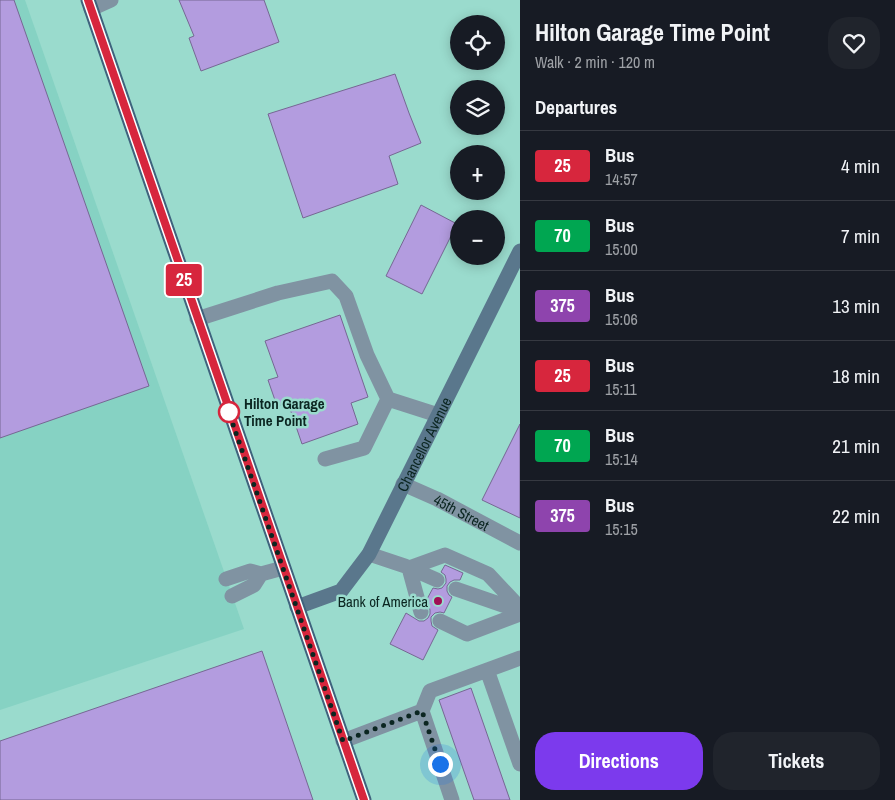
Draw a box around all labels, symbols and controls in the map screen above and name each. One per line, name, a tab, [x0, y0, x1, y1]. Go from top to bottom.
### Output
map controls	[450, 15, 505, 265]
button: locate	[450, 15, 505, 70]
text: Hilton Garage Time Point	[535, 16, 770, 48]
button: heart	[828, 17, 880, 69]
text: Walk · 2 min · 120 m	[535, 51, 655, 73]
button: layers	[450, 80, 505, 135]
text: Departures	[535, 94, 617, 120]
text: Bus	[605, 142, 634, 168]
button: +	[450, 145, 505, 200]
text: 25	[554, 153, 571, 178]
text: 4 min	[841, 153, 880, 179]
text: 14:57	[605, 168, 638, 190]
button: −	[450, 210, 505, 265]
text: Bus	[605, 212, 634, 238]
text: 70	[554, 223, 571, 248]
text: 7 min	[841, 223, 880, 249]
text: 15:00	[605, 238, 638, 260]
line badge: 25	[162, 264, 206, 296]
text: 25	[176, 267, 192, 292]
text: Bus	[605, 282, 634, 308]
text: 375	[550, 293, 575, 318]
text: 13 min	[832, 293, 880, 319]
text: 15:06	[605, 308, 638, 330]
text: Bus	[605, 352, 634, 378]
text: 25	[554, 363, 571, 388]
text: 18 min	[832, 363, 880, 389]
text: 15:11	[605, 378, 637, 400]
place label: Hilton Garage Time Point	[244, 393, 325, 431]
street label: Chancellor Avenue	[391, 393, 456, 495]
marker: Hilton Garage Time Point	[218, 401, 240, 423]
text: Bus	[605, 422, 634, 448]
text: 70	[554, 433, 571, 458]
text: 21 min	[832, 433, 880, 459]
text: 15:14	[605, 448, 638, 470]
street label: 45th Street	[430, 489, 494, 536]
text: Bus	[605, 492, 634, 518]
text: 375	[550, 503, 575, 528]
text: 22 min	[832, 503, 880, 529]
text: 15:15	[605, 518, 638, 540]
place label: Bank of America	[338, 591, 428, 612]
marker: Bank of America	[432, 595, 444, 607]
button: Directions	[535, 732, 703, 790]
button: Tickets	[713, 732, 880, 790]
your location	[428, 752, 453, 777]

